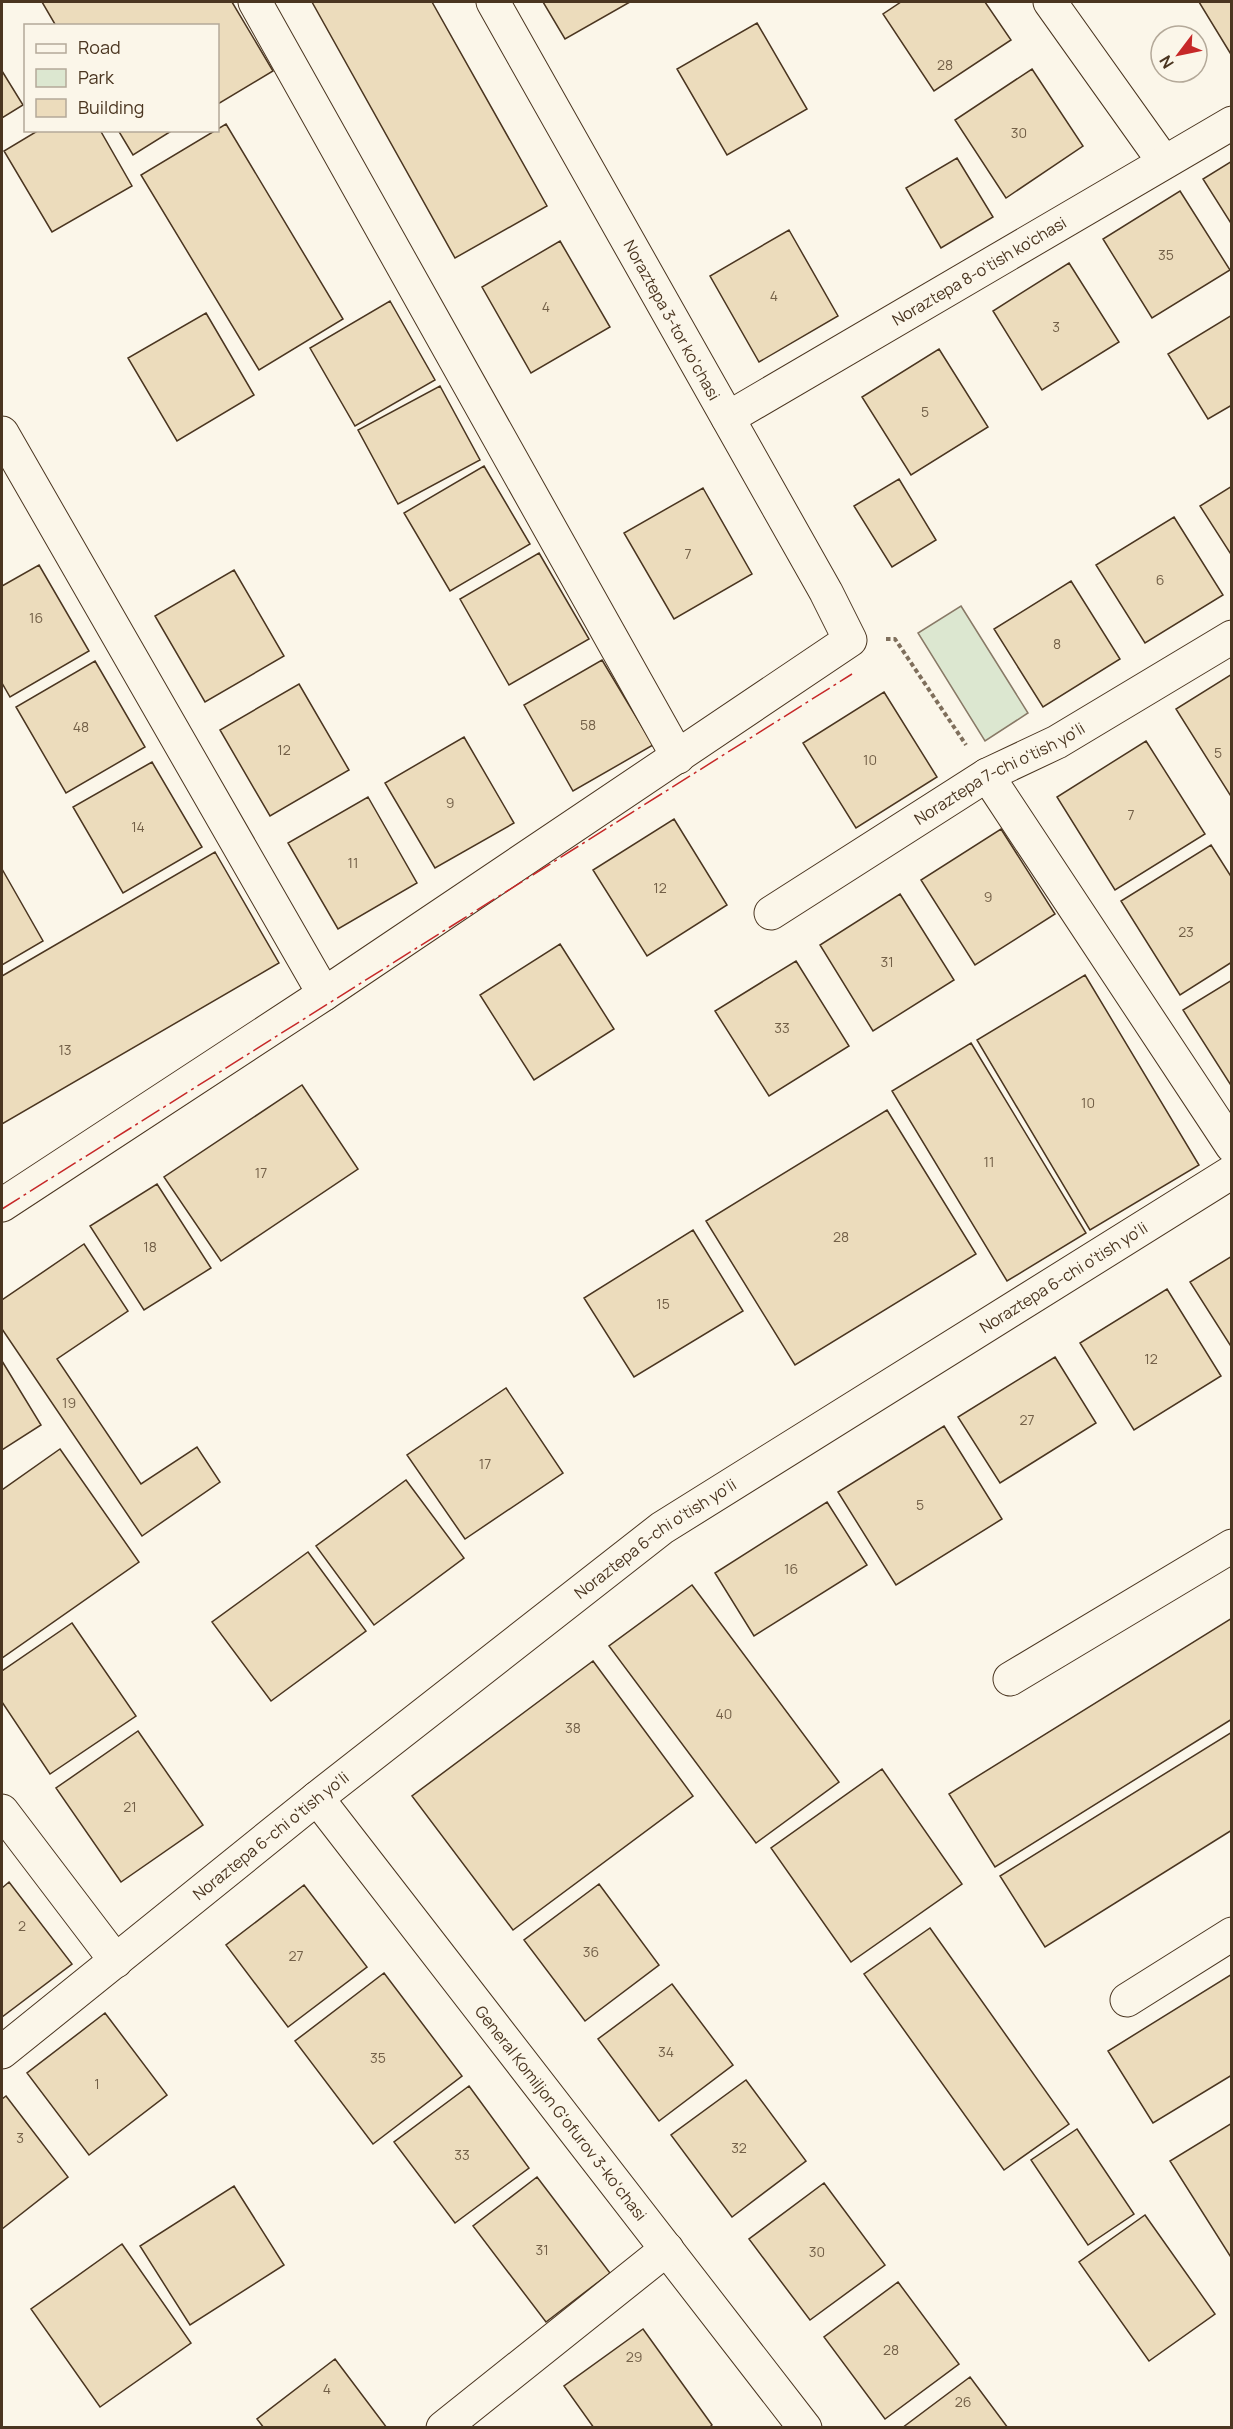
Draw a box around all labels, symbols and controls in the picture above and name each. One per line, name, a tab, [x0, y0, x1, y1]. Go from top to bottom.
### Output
legend	[24, 24, 219, 132]
north arrow	[1149, 24, 1209, 84]
text: Road	[78, 35, 121, 59]
text: N	[1154, 51, 1179, 73]
house number: 28	[937, 55, 953, 74]
text: Park	[78, 65, 115, 89]
text: Building	[78, 95, 144, 119]
house number: 30	[1011, 123, 1027, 142]
street label: Noraztepa 8-o'tish ko'chasi	[888, 211, 1070, 331]
street label: Noraztepa 3-tor ko‘chasi	[619, 236, 725, 404]
house number: 35	[1158, 245, 1174, 264]
house number: 4	[770, 286, 778, 305]
house number: 4	[542, 297, 550, 316]
house number: 3	[1052, 317, 1060, 336]
house number: 5	[921, 402, 929, 421]
house number: 7	[684, 544, 692, 563]
house number: 6	[1156, 570, 1164, 589]
house number: 16	[29, 608, 43, 627]
house number: 8	[1053, 634, 1061, 653]
house number: 58	[580, 715, 596, 734]
house number: 48	[73, 717, 89, 736]
street label: Noraztepa 7-chi o'tish yo'li	[910, 717, 1089, 830]
house number: 12	[277, 740, 291, 759]
house number: 5	[1214, 743, 1222, 762]
house number: 10	[863, 750, 877, 769]
house number: 9	[446, 793, 454, 812]
house number: 7	[1127, 805, 1135, 824]
house number: 14	[131, 817, 145, 836]
house number: 11	[348, 853, 358, 872]
house number: 12	[653, 878, 667, 897]
house number: 9	[984, 887, 992, 906]
house number: 23	[1178, 922, 1194, 941]
house number: 31	[880, 952, 894, 971]
house number: 33	[774, 1018, 790, 1037]
house number: 13	[58, 1040, 72, 1059]
house number: 10	[1081, 1093, 1095, 1112]
house number: 11	[984, 1152, 994, 1171]
house number: 17	[255, 1163, 267, 1182]
street label: Noraztepa 6-chi o'tish yo'li	[975, 1217, 1152, 1338]
house number: 28	[833, 1227, 849, 1246]
house number: 18	[143, 1237, 157, 1256]
house number: 15	[656, 1294, 670, 1313]
house number: 12	[1144, 1349, 1158, 1368]
house number: 19	[62, 1393, 76, 1412]
house number: 27	[1019, 1410, 1035, 1429]
house number: 17	[479, 1454, 491, 1473]
street label: Noraztepa 6-chi o'tish yo'li	[569, 1473, 740, 1604]
house number: 5	[916, 1495, 924, 1514]
house number: 16	[784, 1559, 798, 1578]
house number: 40	[716, 1704, 732, 1723]
house number: 38	[565, 1718, 581, 1737]
street label: Noraztepa 6-chi o'tish yo'li	[188, 1766, 353, 1905]
house number: 21	[123, 1797, 137, 1816]
house number: 2	[18, 1916, 26, 1935]
house number: 36	[583, 1942, 599, 1961]
house number: 27	[288, 1946, 304, 1965]
street label: General Komiljon Gʻofurov 3-koʻchasi	[470, 2001, 652, 2225]
house number: 34	[658, 2042, 674, 2061]
house number: 35	[370, 2048, 386, 2067]
house number: 1	[94, 2074, 100, 2093]
house number: 3	[16, 2128, 24, 2147]
house number: 32	[731, 2138, 747, 2157]
house number: 33	[454, 2145, 470, 2164]
house number: 31	[535, 2240, 549, 2259]
house number: 30	[809, 2242, 825, 2261]
house number: 28	[883, 2340, 899, 2359]
house number: 29	[626, 2347, 642, 2366]
house number: 4	[323, 2379, 331, 2398]
house number: 26	[955, 2392, 971, 2411]

